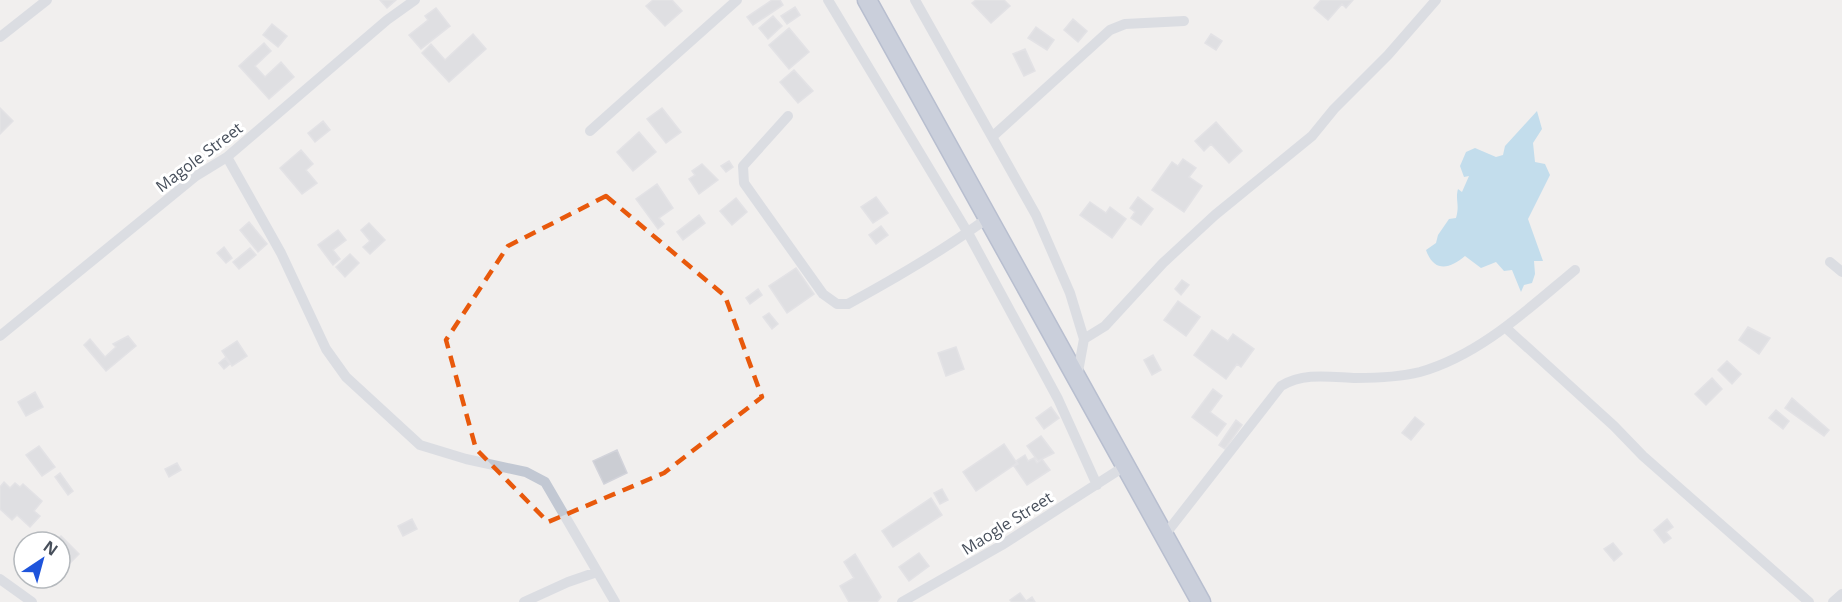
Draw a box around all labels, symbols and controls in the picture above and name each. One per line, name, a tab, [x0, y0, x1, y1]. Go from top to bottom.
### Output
street label: Magole Street	[151, 117, 247, 197]
street label: Maogle Street	[957, 486, 1057, 560]
north arrow	[12, 530, 72, 590]
text: N	[39, 535, 63, 561]

